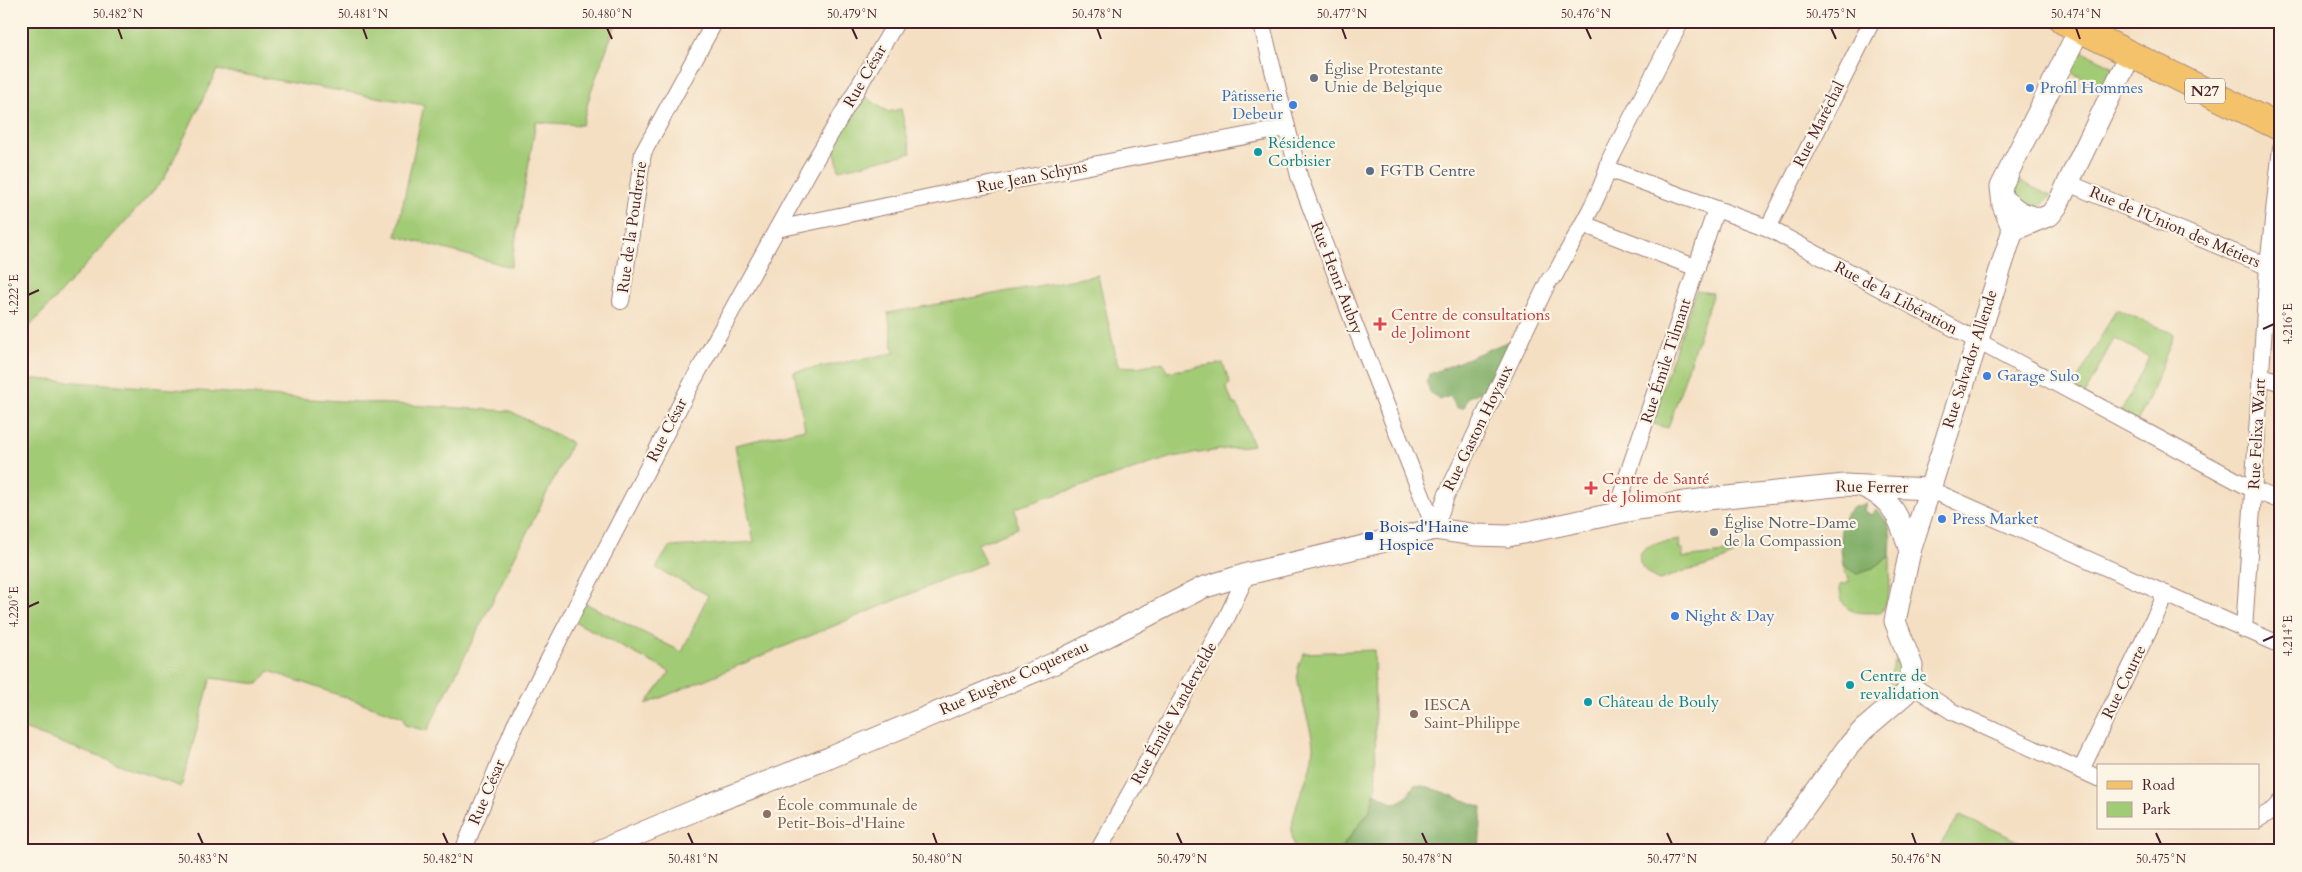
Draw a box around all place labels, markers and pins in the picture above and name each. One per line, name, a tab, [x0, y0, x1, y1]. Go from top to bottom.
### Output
place label: Église Protestante Unie de Belgique	[1324, 58, 1443, 98]
marker: Église Protestante Unie de Belgique	[1308, 72, 1320, 84]
place label: Profil Hommes	[2040, 77, 2143, 99]
marker: Profil Hommes	[2024, 82, 2036, 94]
place label: Pâtisserie Debeur	[1222, 85, 1283, 125]
marker: Pâtisserie Debeur	[1287, 99, 1299, 111]
place label: Résidence Corbisier	[1268, 132, 1336, 172]
marker: Résidence Corbisier	[1252, 146, 1264, 158]
place label: FGTB Centre	[1380, 160, 1475, 182]
marker: FGTB Centre	[1364, 165, 1376, 177]
place label: Centre de consultations de Jolimont	[1391, 304, 1550, 344]
marker: Centre de consultations de Jolimont	[1373, 317, 1387, 331]
place label: Garage Sulo	[1997, 365, 2080, 387]
marker: Garage Sulo	[1981, 370, 1993, 382]
place label: Centre de Santé de Jolimont	[1602, 468, 1709, 508]
marker: Centre de Santé de Jolimont	[1584, 481, 1598, 495]
place label: Press Market	[1952, 508, 2038, 530]
place label: Église Notre-Dame de la Compassion	[1724, 512, 1857, 552]
marker: Press Market	[1936, 513, 1948, 525]
place label: Bois-d'Haine Hospice	[1379, 516, 1469, 556]
marker: Église Notre-Dame de la Compassion	[1708, 526, 1720, 538]
marker: Bois-d'Haine Hospice	[1363, 530, 1375, 542]
place label: Night & Day	[1685, 605, 1775, 627]
marker: Night & Day	[1669, 610, 1681, 622]
place label: Centre de revalidation	[1860, 665, 1939, 705]
marker: Centre de revalidation	[1844, 679, 1856, 691]
place label: Château de Bouly	[1598, 691, 1720, 713]
place label: IESCA Saint-Philippe	[1424, 694, 1520, 734]
marker: Château de Bouly	[1582, 696, 1594, 708]
marker: IESCA Saint-Philippe	[1408, 708, 1420, 720]
place label: École communale de Petit-Bois-d'Haine	[777, 794, 918, 834]
marker: École communale de Petit-Bois-d'Haine	[761, 808, 773, 820]

